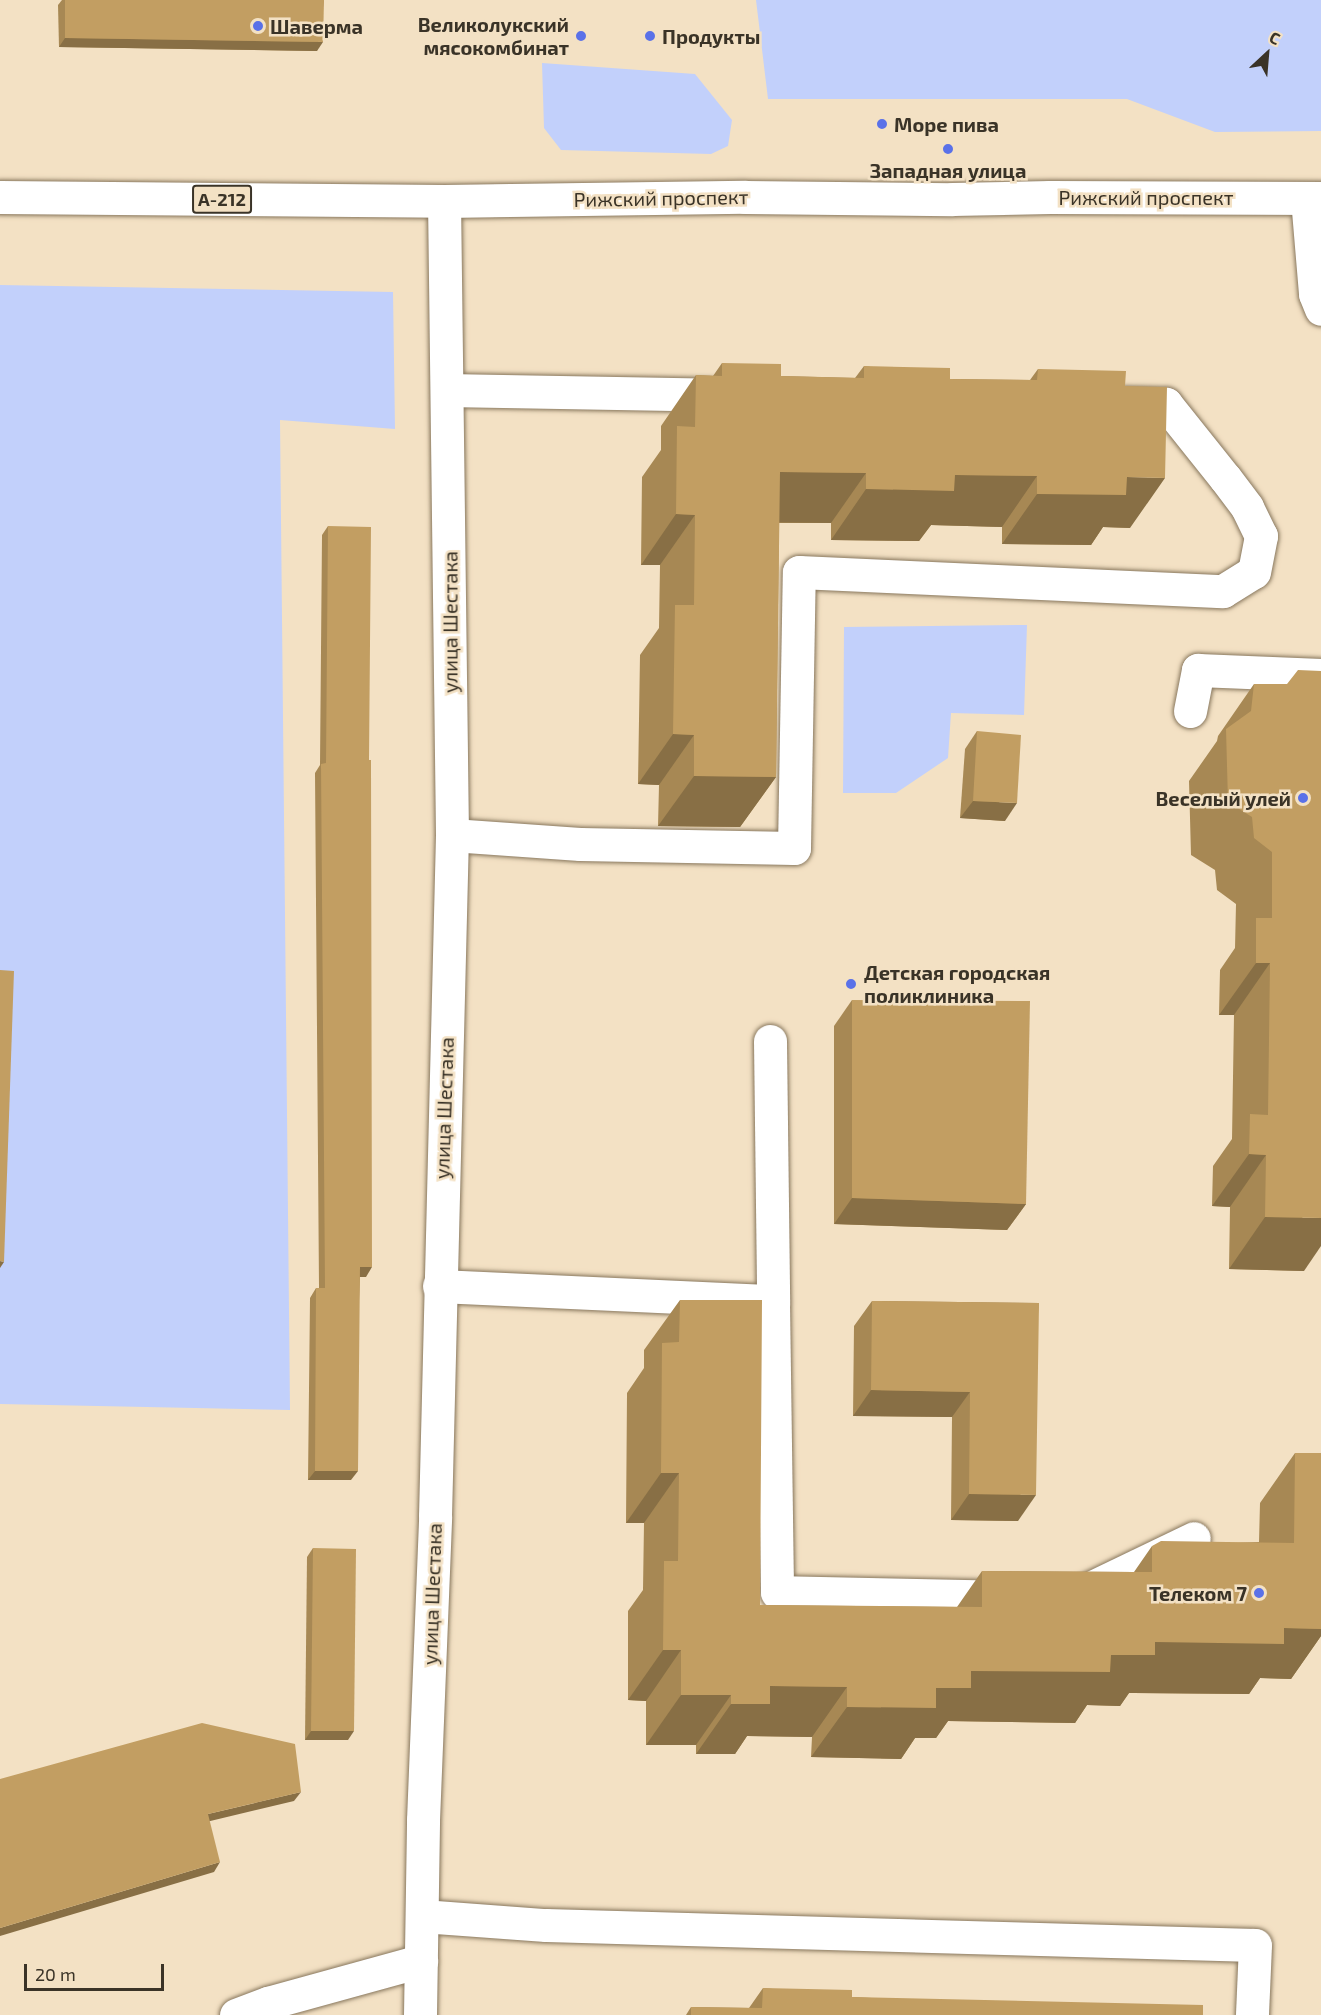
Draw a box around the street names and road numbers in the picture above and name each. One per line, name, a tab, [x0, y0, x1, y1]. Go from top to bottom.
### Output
road number: А-212	[192, 184, 252, 214]
street label: Рижский проспект	[573, 184, 749, 212]
street label: Рижский проспект	[1059, 185, 1233, 209]
street label: улица Шестака	[438, 551, 462, 693]
street label: улица Шестака	[430, 1037, 458, 1179]
street label: улица Шестака	[418, 1523, 446, 1665]

